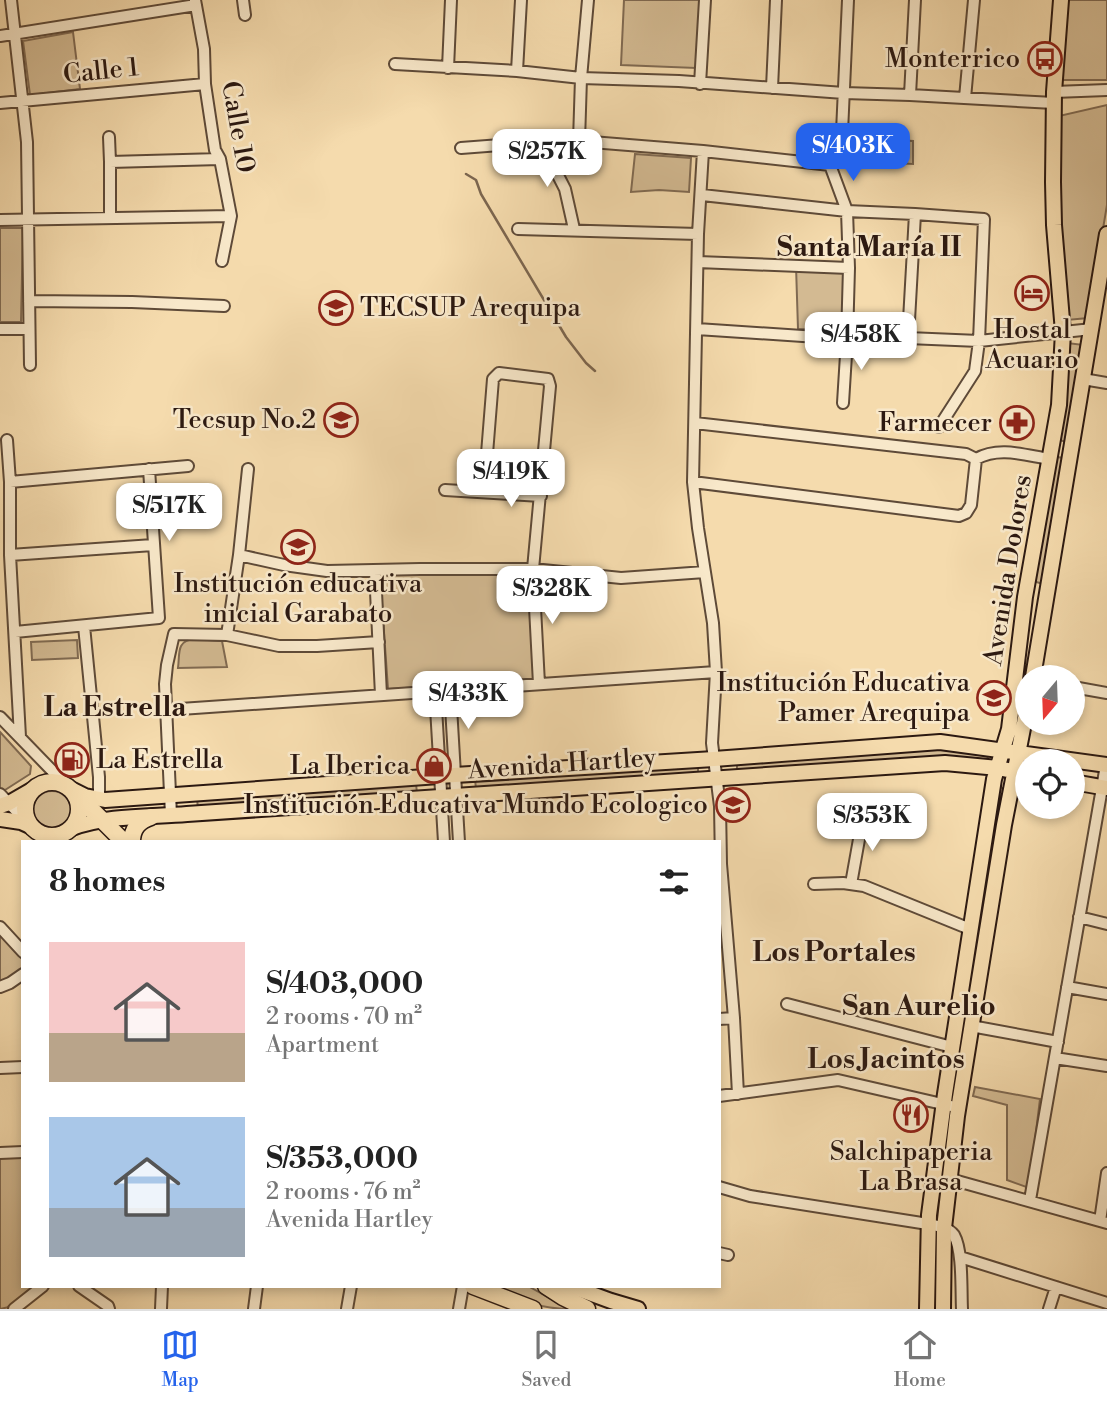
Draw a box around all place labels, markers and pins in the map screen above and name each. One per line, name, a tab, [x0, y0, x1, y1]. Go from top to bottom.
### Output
bus stop icon: Monterrico	[1026, 40, 1064, 78]
place label: Monterrico	[885, 43, 1020, 75]
pin: S/403K	[796, 124, 910, 183]
pin: S/257K	[490, 130, 604, 189]
hotel icon: Hostal Acuario	[1013, 274, 1051, 312]
school or university icon: TECSUP Arequipa	[317, 289, 355, 327]
place label: TECSUP Arequipa	[360, 292, 582, 324]
pin: S/458K	[804, 312, 918, 372]
place label: Hostal Acuario	[984, 314, 1079, 376]
school or university icon: Tecsup No.2	[322, 401, 360, 439]
place label: Tecsup No.2	[173, 404, 316, 436]
pharmacy icon: Farmecer	[998, 404, 1036, 442]
place label: Farmecer	[878, 407, 992, 439]
pin: S/419K	[454, 449, 568, 509]
pin: S/517K	[112, 484, 226, 543]
school or university icon: Institución educativa inicial Garabato	[279, 528, 317, 566]
pin: S/328K	[495, 566, 609, 626]
place label: Institución educativa inicial Garabato	[174, 568, 423, 630]
place label: Institución Educativa Pamer Arequipa	[717, 667, 971, 729]
pin: S/433K	[411, 672, 525, 731]
school or university icon: Institución Educativa Pamer Arequipa	[975, 679, 1013, 717]
fuel station icon: La Estrella	[53, 741, 91, 779]
place label: La Estrella	[96, 744, 224, 776]
shop icon: La Iberica	[415, 747, 453, 785]
place label: La Iberica	[290, 750, 411, 782]
school or university icon: Institución Educativa Mundo Ecologico	[714, 786, 752, 824]
place label: Institución Educativa Mundo Ecologico	[244, 789, 708, 821]
pin: S/353K	[815, 794, 929, 853]
restaurant icon: Salchipaperia La Brasa	[892, 1096, 930, 1134]
place label: Salchipaperia La Brasa	[830, 1136, 993, 1198]

